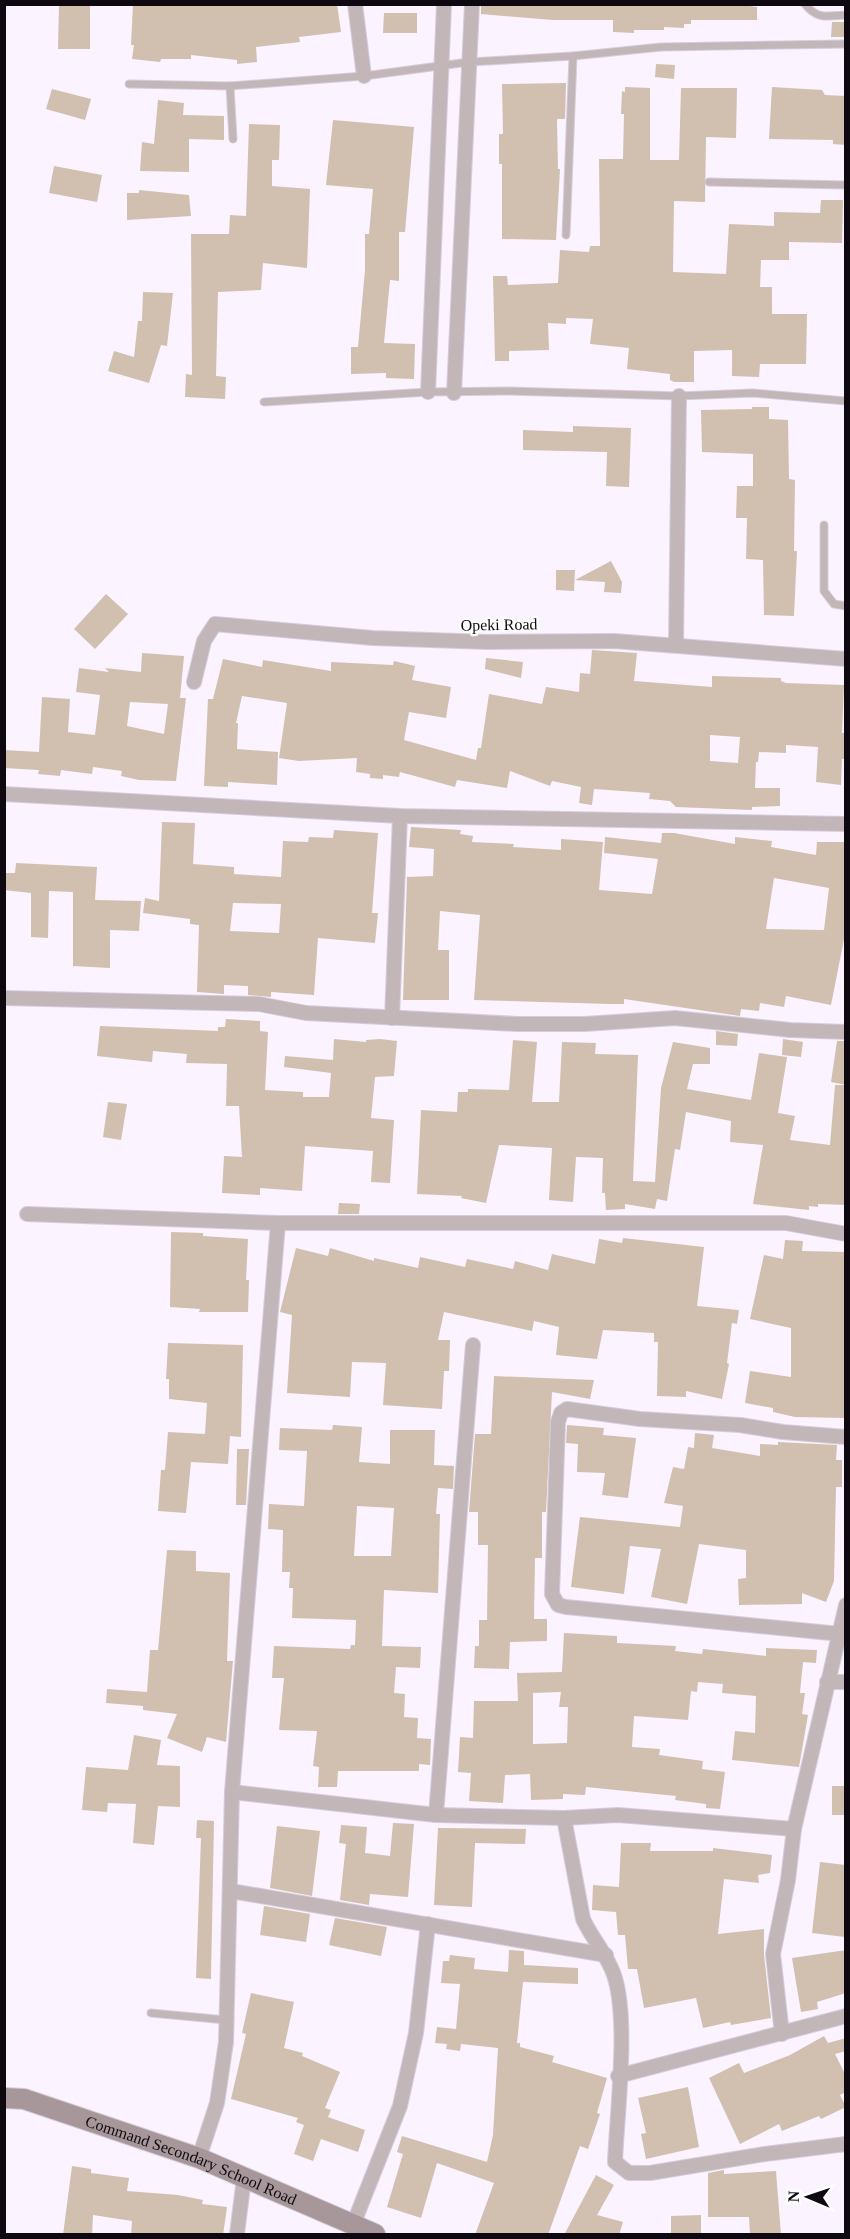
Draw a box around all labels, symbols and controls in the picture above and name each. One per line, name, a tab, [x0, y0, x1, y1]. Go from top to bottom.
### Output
street label: Opeki Road	[460, 615, 538, 635]
street label: Command Secondary School Road	[83, 2112, 299, 2208]
north arrow	[778, 2167, 838, 2227]
text: N	[785, 2190, 802, 2203]

